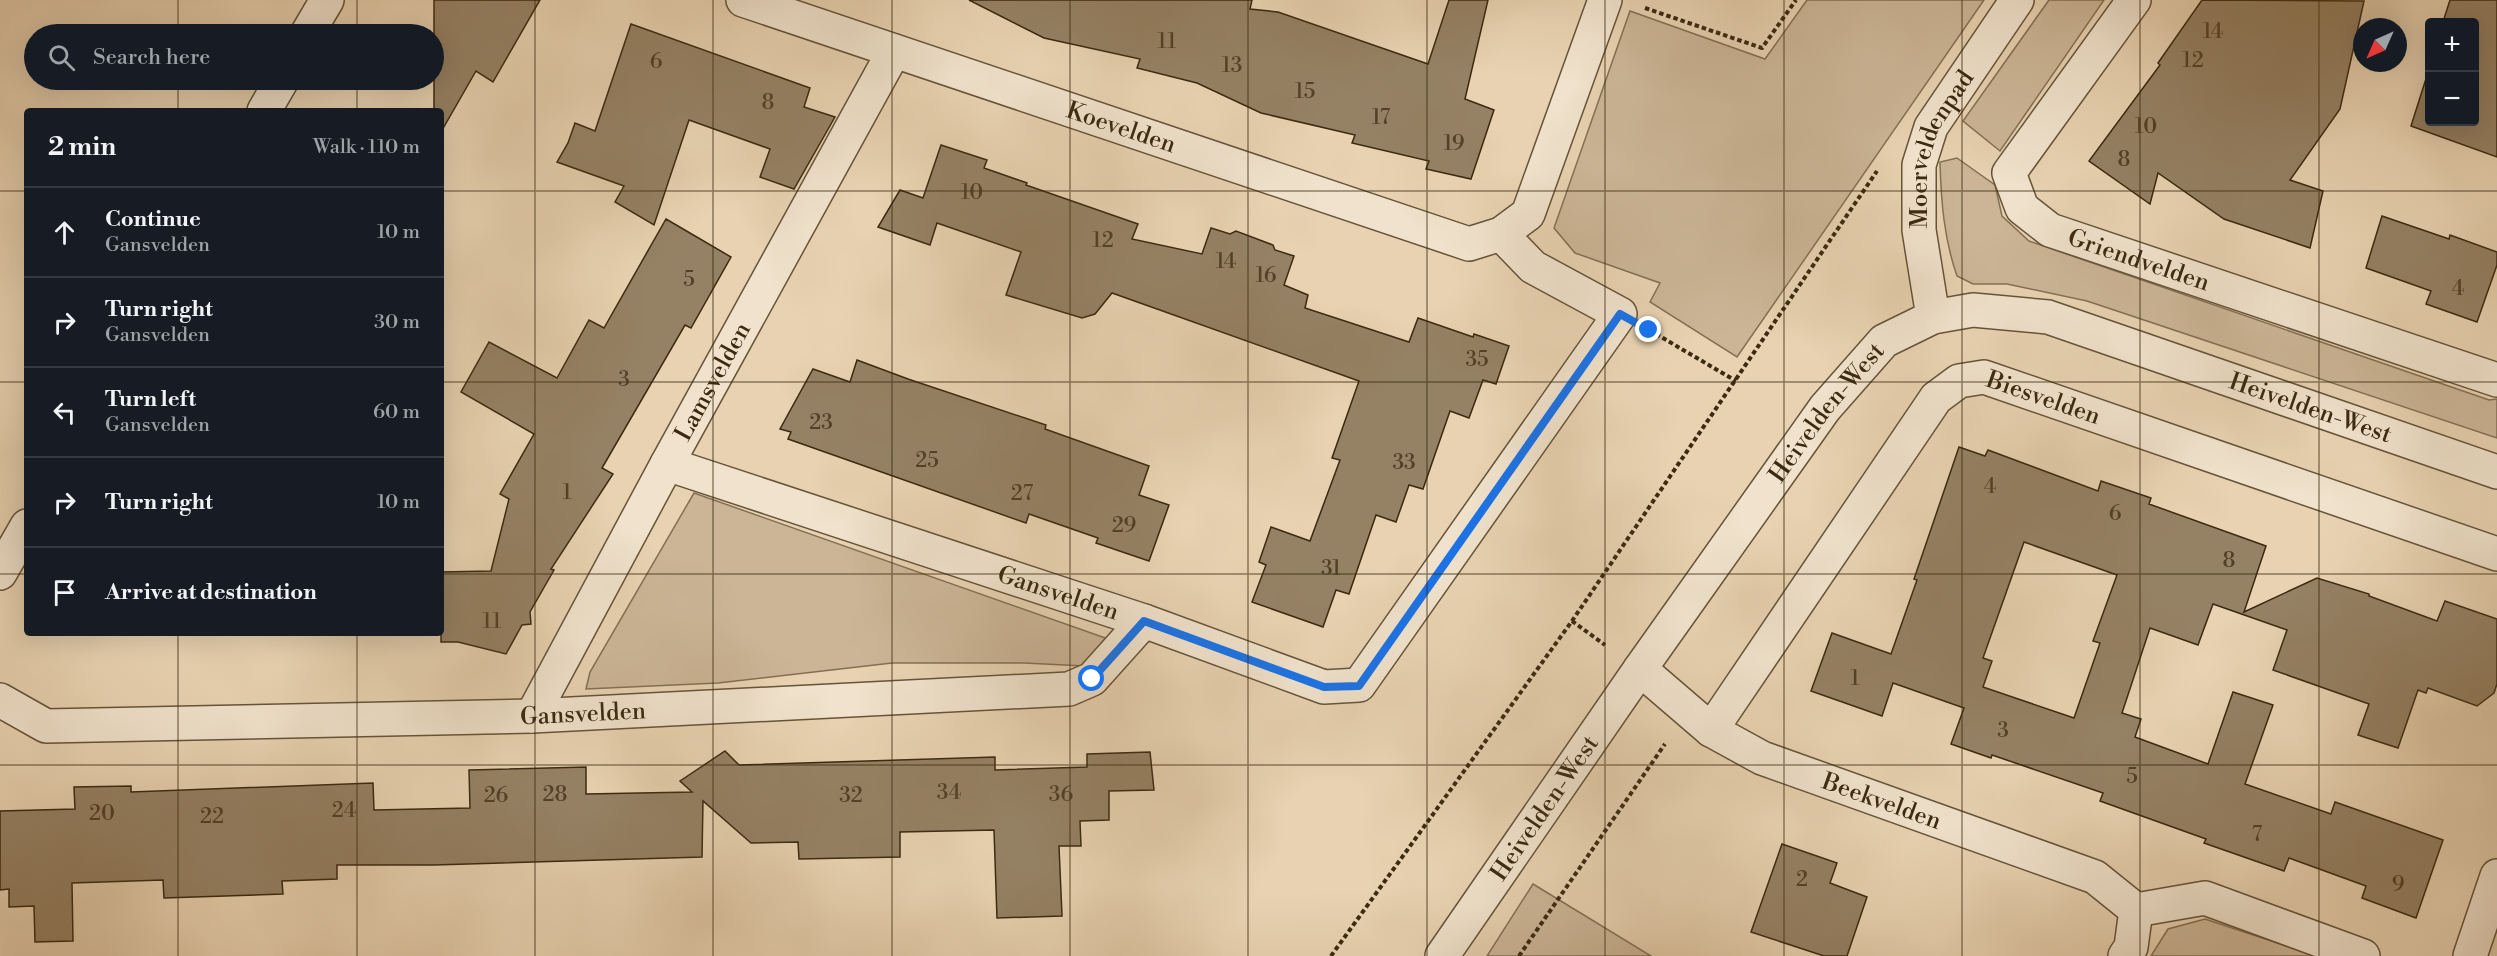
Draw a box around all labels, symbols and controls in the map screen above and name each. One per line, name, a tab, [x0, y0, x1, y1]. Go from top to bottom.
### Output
north arrow	[2353, 18, 2407, 72]
map controls	[2425, 18, 2479, 126]
button: +	[2425, 18, 2479, 72]
house number: 14	[2203, 19, 2223, 45]
search box	[24, 24, 444, 90]
house number: 11	[1158, 29, 1176, 55]
icon: search	[45, 41, 78, 74]
text: Search here	[93, 44, 210, 71]
house number: 12	[2182, 48, 2204, 74]
house number: 6	[650, 49, 663, 75]
house number: 13	[1222, 53, 1242, 79]
street label: Moerveldenpad	[1904, 65, 1981, 228]
button: −	[2425, 72, 2479, 126]
house number: 15	[1295, 79, 1315, 105]
house number: 8	[762, 90, 774, 116]
street label: Koevelden	[1062, 96, 1180, 160]
house number: 17	[1372, 105, 1391, 131]
house number: 10	[2135, 114, 2157, 140]
text: 2 min	[48, 131, 116, 163]
house number: 19	[1443, 131, 1465, 157]
text: Walk · 110 m	[313, 135, 420, 160]
house number: 8	[2118, 147, 2130, 173]
house number: 10	[961, 180, 983, 206]
text: Continue	[105, 206, 201, 233]
icon: ahead	[48, 216, 81, 249]
text: 10 m	[377, 220, 420, 245]
street label: Griendvelden	[2064, 223, 2213, 298]
house number: 12	[1092, 228, 1114, 254]
text: Gansvelden	[105, 233, 210, 258]
house number: 14	[1216, 249, 1236, 275]
house number: 16	[1255, 263, 1277, 289]
house number: 5	[683, 267, 695, 293]
house number: 4	[2452, 276, 2464, 302]
text: Turn right	[105, 296, 213, 323]
icon: right	[48, 306, 81, 339]
text: 30 m	[374, 310, 420, 335]
route end	[1635, 316, 1661, 342]
street label: Lamsvelden	[669, 317, 758, 447]
text: Gansvelden	[105, 323, 210, 348]
street label: Heivelden-West	[1763, 336, 1892, 489]
house number: 35	[1465, 347, 1489, 373]
street label: Biesvelden	[1981, 365, 2104, 432]
house number: 3	[618, 367, 630, 393]
street label: Heivelden-West	[2225, 367, 2396, 451]
text: Turn left	[105, 386, 196, 413]
icon: left	[48, 396, 81, 429]
text: 60 m	[373, 400, 420, 425]
house number: 23	[809, 410, 833, 436]
text: Gansvelden	[105, 413, 210, 438]
house number: 25	[915, 448, 939, 474]
house number: 33	[1392, 450, 1416, 476]
house number: 4	[1984, 474, 1996, 500]
house number: 1	[562, 480, 572, 506]
house number: 27	[1011, 481, 1034, 507]
icon: right	[48, 486, 81, 519]
text: Turn right	[105, 489, 213, 516]
text: 10 m	[377, 490, 420, 515]
house number: 6	[2109, 501, 2122, 527]
house number: 29	[1112, 513, 1136, 539]
house number: 8	[2223, 548, 2235, 574]
house number: 31	[1321, 556, 1341, 582]
street label: Gansvelden	[993, 560, 1123, 628]
icon: arrive	[48, 576, 81, 609]
text: Arrive at destination	[105, 579, 317, 606]
house number: 11	[483, 609, 501, 635]
route start	[1078, 665, 1104, 691]
house number: 1	[1850, 666, 1860, 692]
street label: Gansvelden	[520, 696, 647, 732]
house number: 3	[1997, 718, 2009, 744]
street label: Heivelden-West	[1484, 729, 1606, 887]
house number: 5	[2126, 764, 2138, 790]
street label: Beekvelden	[1817, 766, 1945, 837]
house number: 34	[937, 780, 961, 806]
house number: 28	[543, 782, 567, 808]
house number: 36	[1049, 782, 1073, 808]
house number: 26	[484, 783, 509, 809]
house number: 32	[839, 783, 863, 809]
house number: 24	[332, 798, 356, 824]
house number: 20	[89, 801, 115, 827]
house number: 22	[200, 804, 224, 830]
house number: 7	[2252, 822, 2263, 848]
house number: 2	[1796, 867, 1808, 893]
house number: 9	[2392, 872, 2404, 898]

